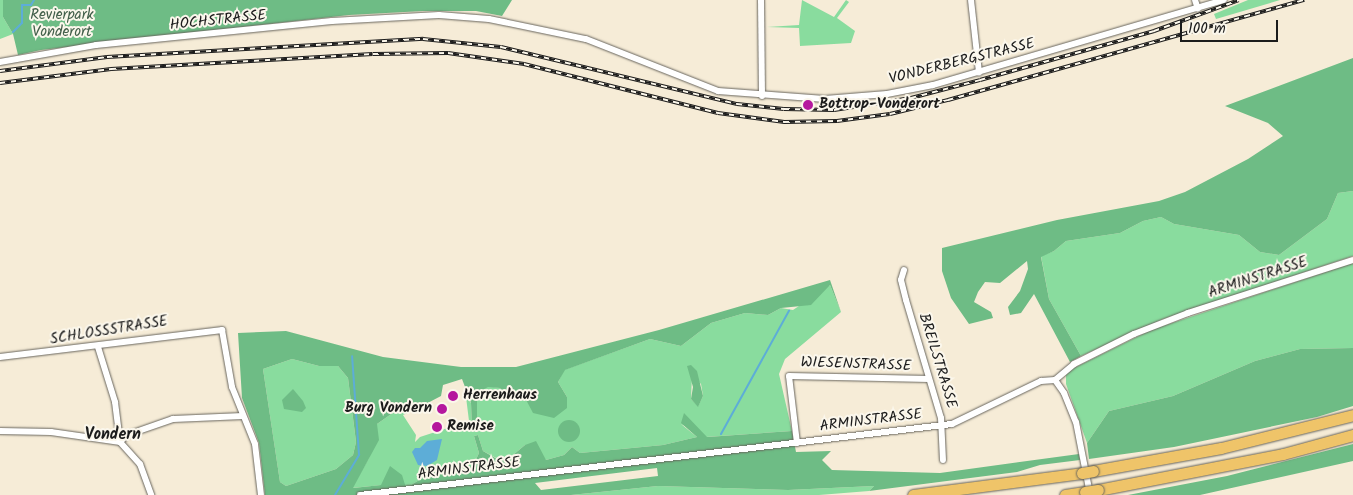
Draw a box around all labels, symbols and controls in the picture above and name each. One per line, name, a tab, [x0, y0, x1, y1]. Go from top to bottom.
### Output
park label: Revierpark Vonderort	[30, 6, 94, 41]
street label: HOCHSTRASSE	[169, 7, 267, 35]
scale bar	[1183, 10, 1280, 42]
text: 100 m	[1188, 17, 1226, 41]
street label: VONDERBERGSTRASSE	[887, 35, 1037, 89]
place label: Bottrop-Vonderort	[819, 96, 940, 114]
marker: Bottrop-Vonderort	[801, 98, 815, 112]
street label: ARMINSTRASSE	[1206, 254, 1310, 302]
street label: BREILSTRASSE	[914, 311, 960, 411]
street label: SCHLOSSSTRASSE	[49, 313, 169, 349]
street label: WIESENSTRASSE	[800, 354, 912, 376]
place label: Herrenhaus	[463, 387, 537, 405]
marker: Herrenhaus	[447, 390, 459, 402]
place label: Burg Vondern	[345, 400, 432, 418]
marker: Burg Vondern	[436, 403, 448, 415]
street label: ARMINSTRASSE	[819, 406, 923, 436]
place label: Remise	[447, 418, 494, 436]
marker: Remise	[431, 421, 443, 433]
district label: Vondern	[85, 425, 141, 445]
street label: ARMINSTRASSE	[417, 454, 521, 484]

